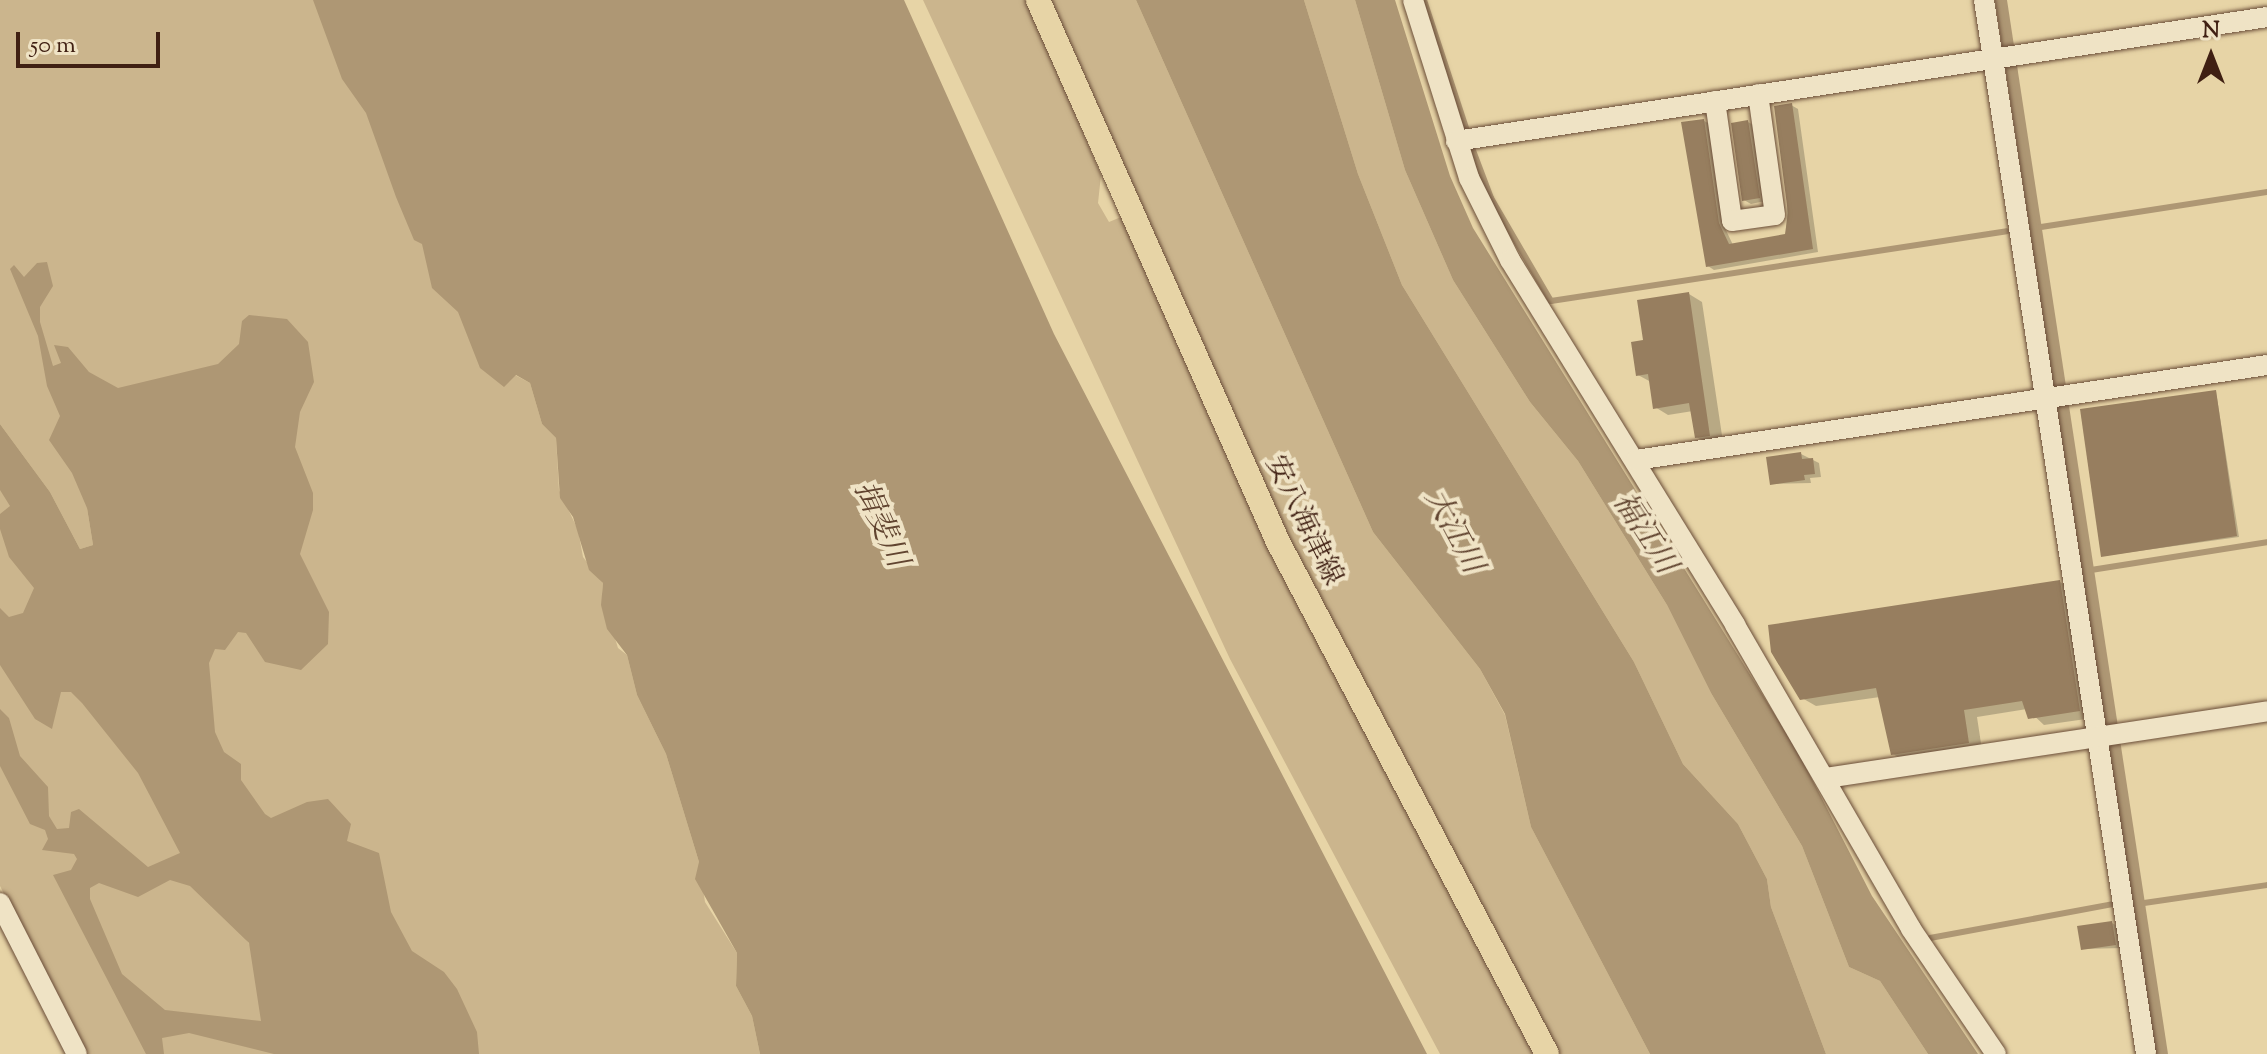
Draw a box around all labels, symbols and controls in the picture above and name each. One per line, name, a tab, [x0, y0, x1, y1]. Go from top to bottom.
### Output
scale bar	[20, 16, 164, 66]
north arrow	[2171, 16, 2251, 96]
text: N	[2202, 16, 2220, 48]
text: 50 m	[30, 29, 76, 63]
street label: 安八海津線	[1257, 451, 1349, 591]
water label: 揖斐川	[844, 477, 914, 573]
water label: 大江川	[1415, 484, 1489, 580]
water label: 福江川	[1603, 486, 1683, 582]

